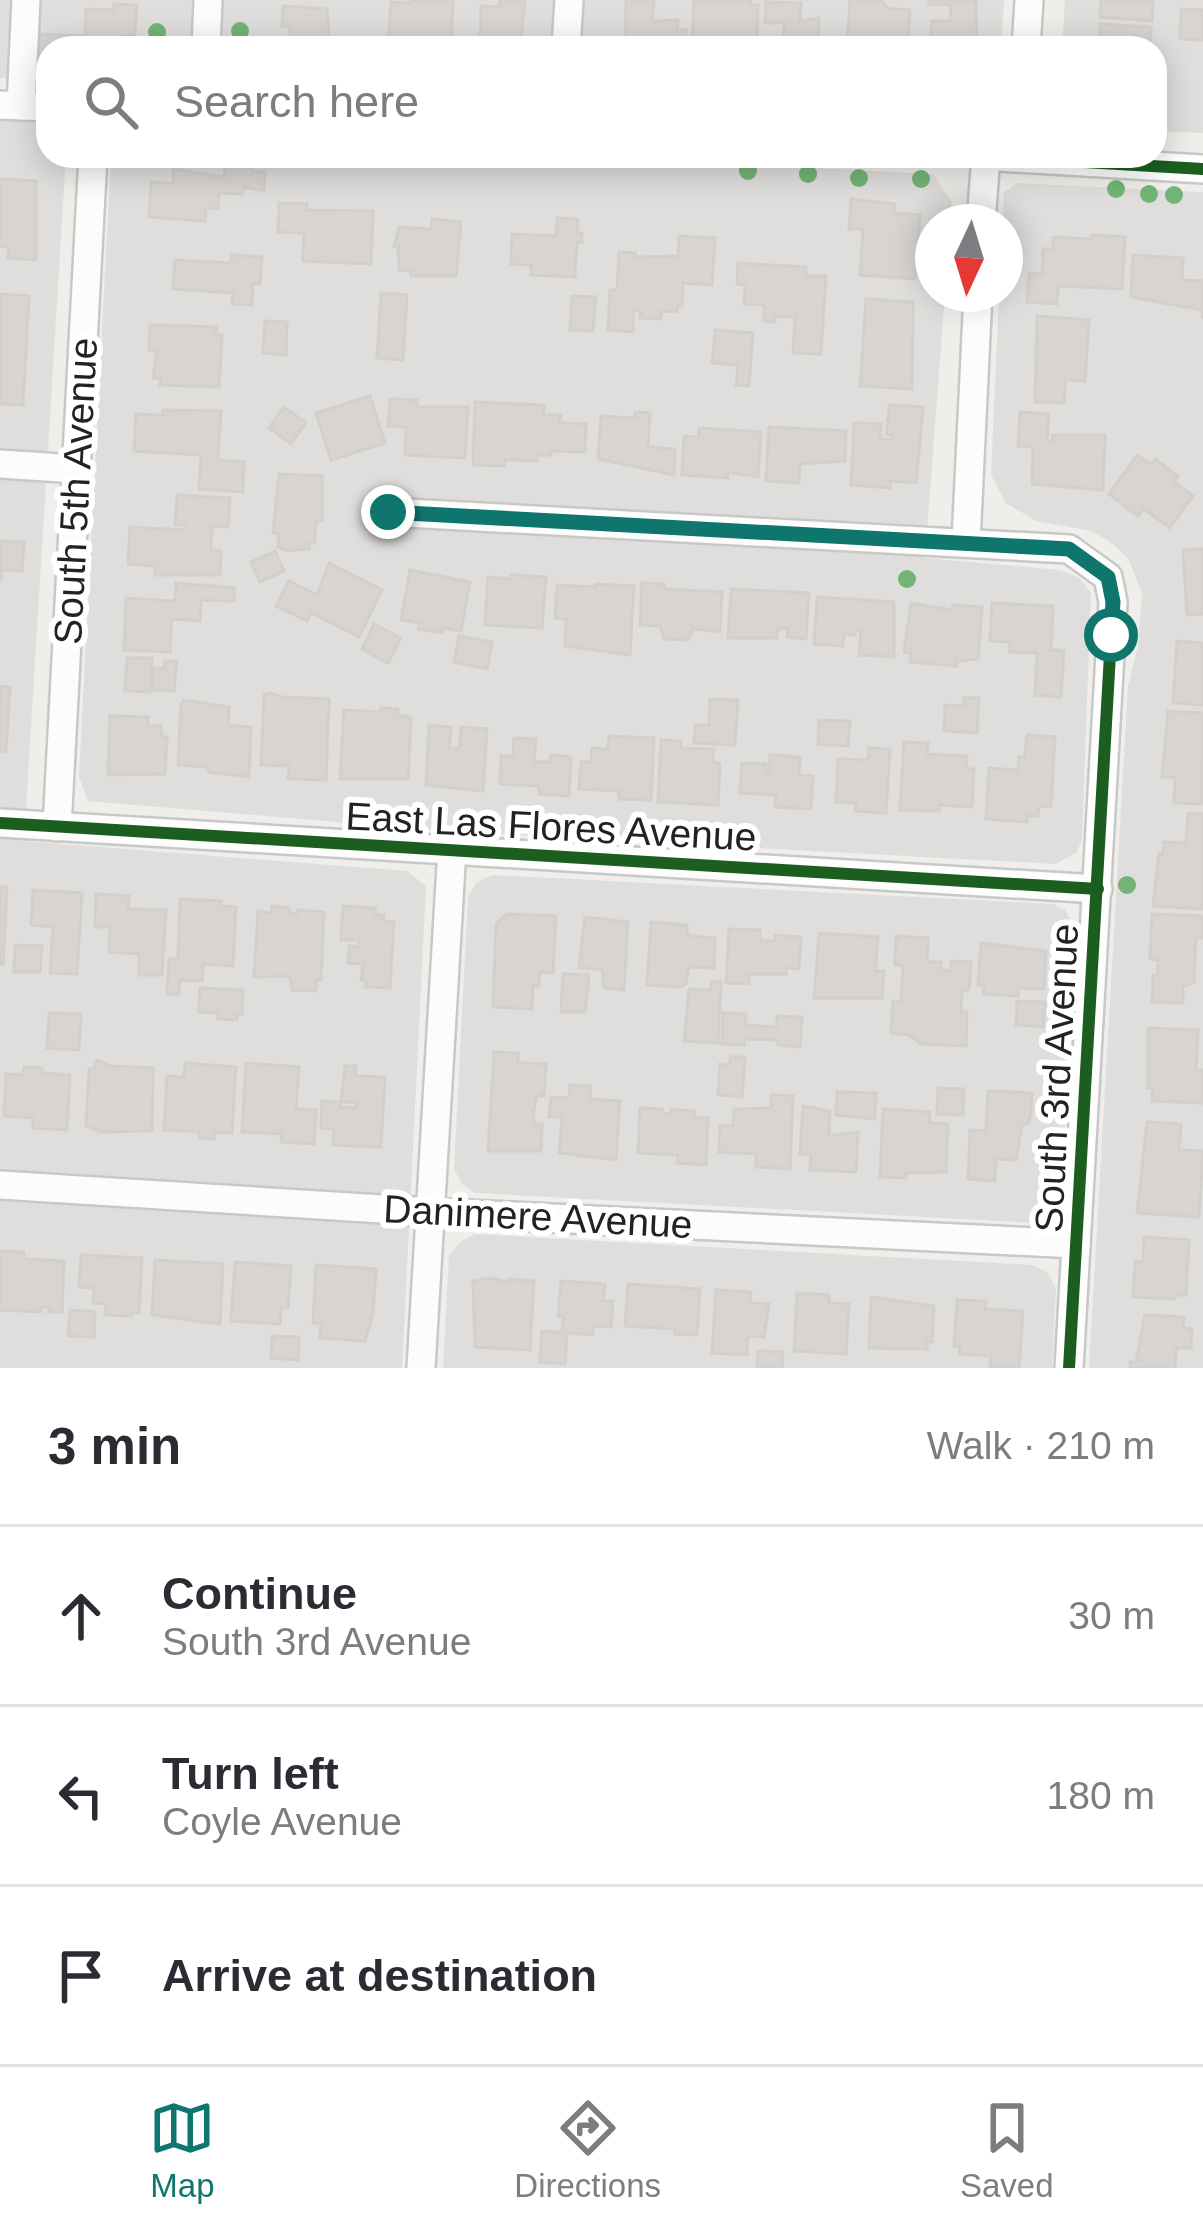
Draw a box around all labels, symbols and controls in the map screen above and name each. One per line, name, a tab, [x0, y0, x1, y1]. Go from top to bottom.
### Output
search box	[36, 36, 1167, 168]
icon: search	[78, 69, 144, 135]
text: Search here	[174, 76, 419, 127]
north arrow	[915, 204, 1023, 312]
street label: South 5th Avenue	[46, 336, 105, 646]
route end	[361, 485, 415, 539]
route start	[1084, 608, 1138, 662]
street label: East Las Flores Avenue	[345, 794, 757, 859]
street label: South 3rd Avenue	[1027, 922, 1086, 1234]
street label: Danimere Avenue	[382, 1187, 694, 1246]
text: 3 min	[48, 1418, 181, 1475]
text: Walk · 210 m	[927, 1424, 1155, 1467]
text: Continue	[162, 1568, 357, 1619]
icon: ahead	[48, 1583, 114, 1649]
text: 30 m	[1068, 1594, 1155, 1637]
text: South 3rd Avenue	[162, 1620, 471, 1663]
text: Turn left	[162, 1748, 339, 1799]
icon: left	[48, 1763, 114, 1829]
text: 180 m	[1047, 1774, 1155, 1817]
text: Coyle Avenue	[162, 1800, 402, 1843]
icon: arrive	[48, 1943, 114, 2009]
text: Arrive at destination	[162, 1950, 597, 2001]
tab: Map	[149, 2095, 215, 2205]
tab: Directions	[514, 2095, 661, 2205]
tab: Saved	[960, 2095, 1054, 2205]

